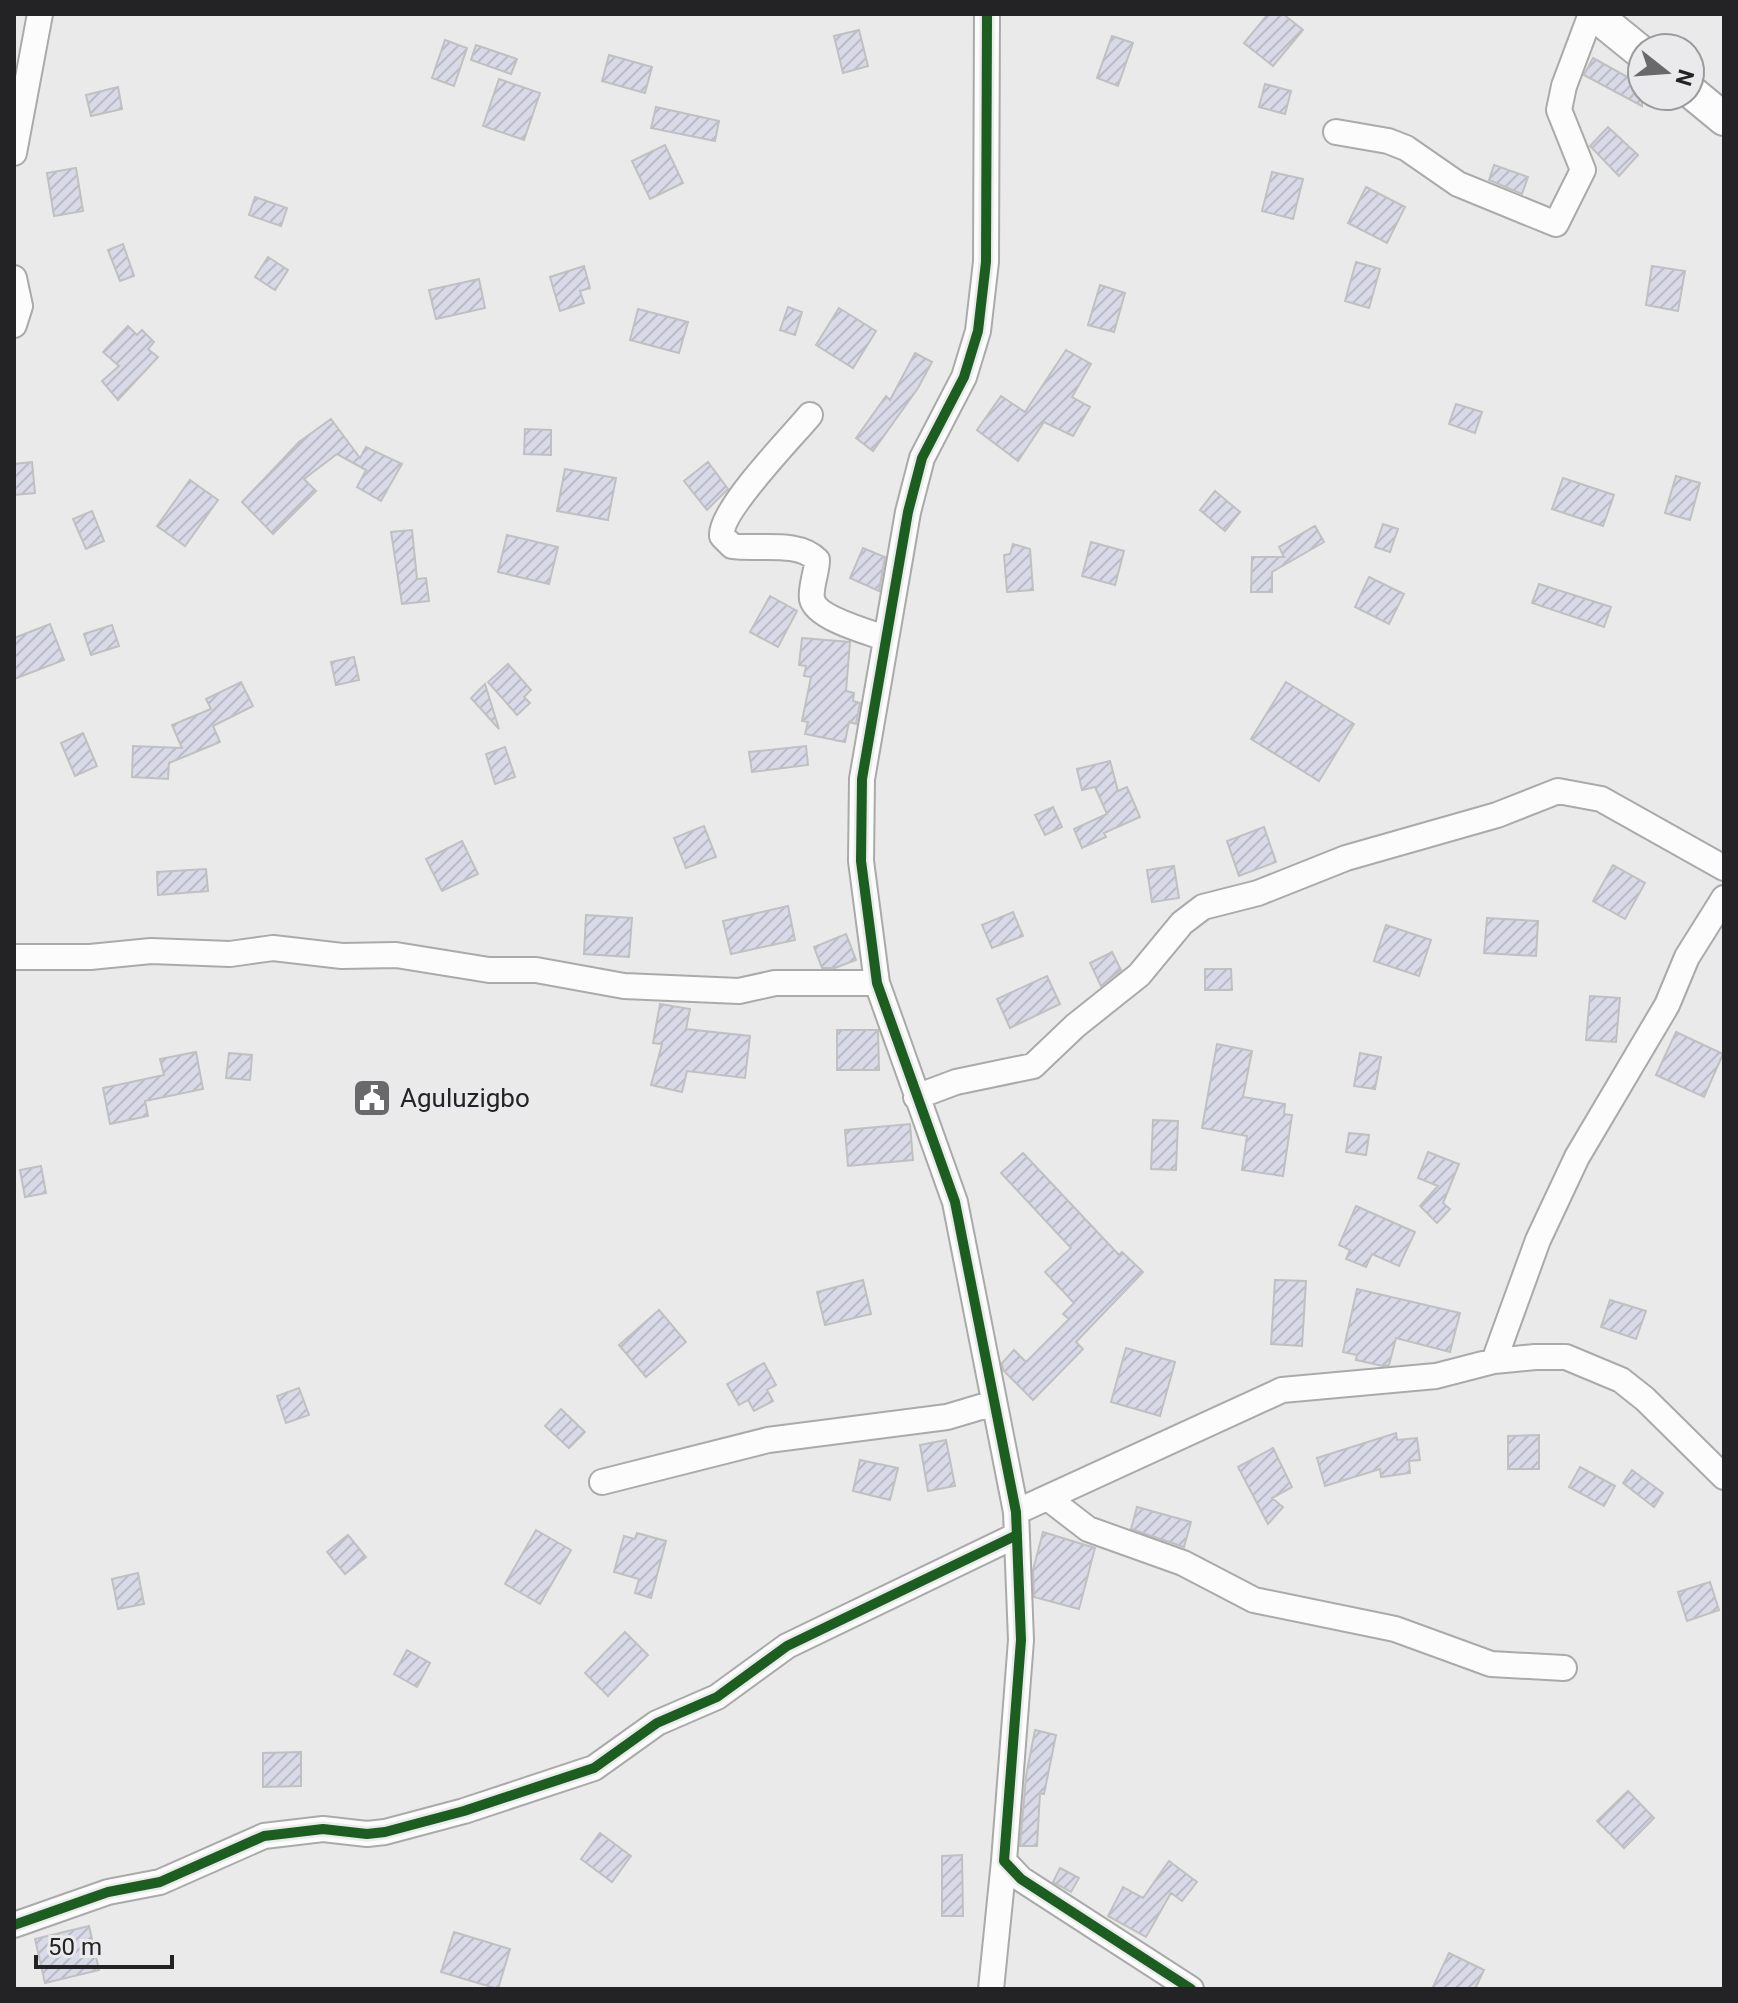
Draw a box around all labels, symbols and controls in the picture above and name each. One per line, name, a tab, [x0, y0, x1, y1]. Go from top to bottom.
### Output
north arrow	[1626, 32, 1706, 112]
text: N	[1670, 67, 1699, 89]
public building icon: Aguluzigbo	[351, 1077, 393, 1119]
place label: Aguluzigbo	[400, 1083, 530, 1113]
scale bar	[36, 1919, 172, 1969]
text: 50 m	[48, 1933, 102, 1961]

